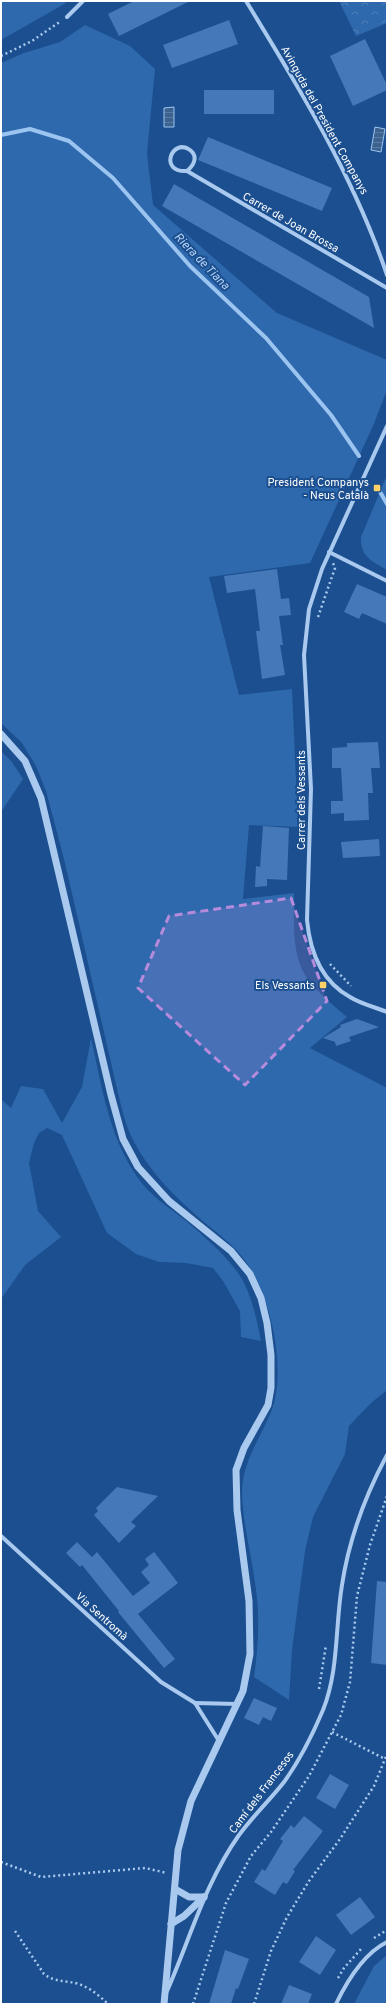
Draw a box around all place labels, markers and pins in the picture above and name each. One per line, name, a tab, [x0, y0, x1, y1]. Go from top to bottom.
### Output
place label: President Companys - Neus Català	[267, 476, 369, 503]
marker: President Companys - Neus Català	[372, 483, 382, 493]
place label: Els Vessants	[255, 979, 315, 993]
marker: Els Vessants	[318, 980, 328, 990]

